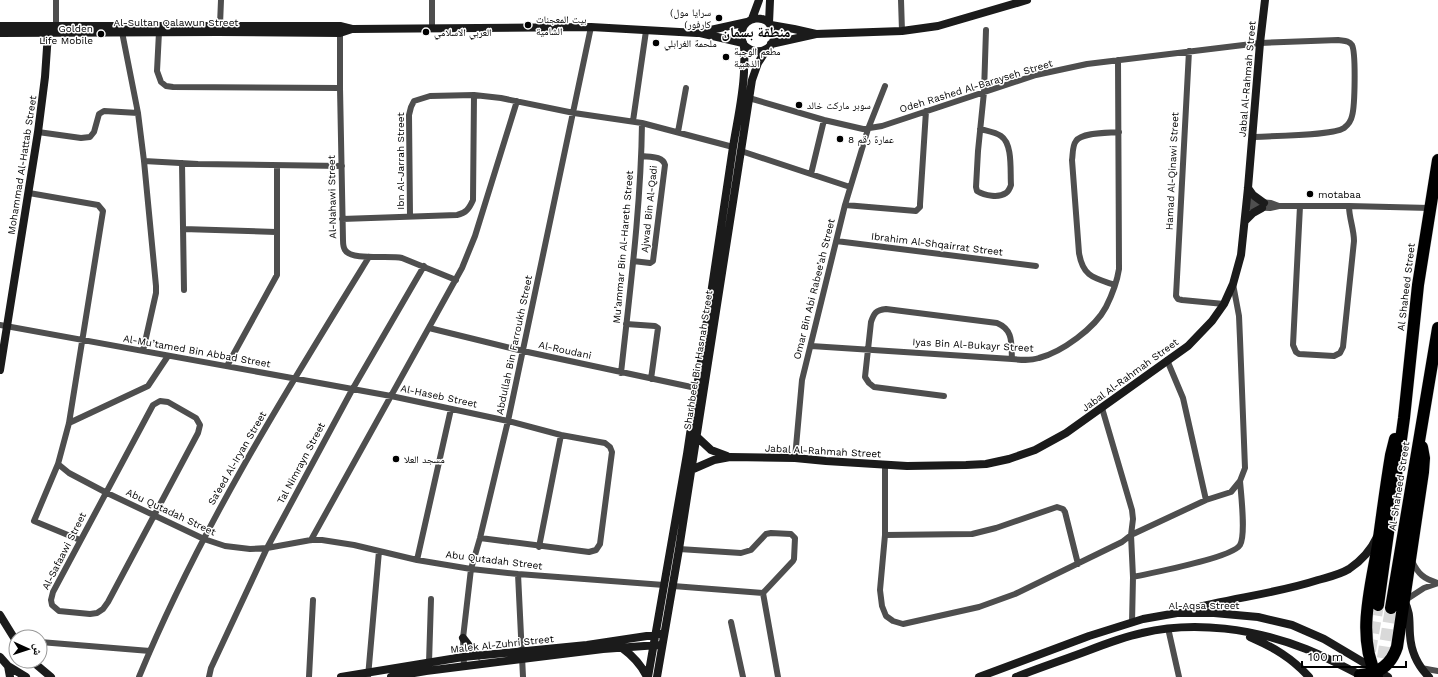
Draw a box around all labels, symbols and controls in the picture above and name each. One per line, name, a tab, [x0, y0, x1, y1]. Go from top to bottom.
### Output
place label: (سرايا مول (كارفور	[670, 7, 711, 30]
marker: (سرايا مول (كارفور	[714, 13, 724, 23]
place label: بيت المعجنات الشامية	[536, 14, 587, 37]
street label: Al-Sultan Qalawun Street	[114, 17, 239, 28]
marker: بيت المعجنات الشامية	[523, 20, 533, 30]
street label: Jabal Al-Rahmah Street	[1236, 20, 1258, 138]
place label: Golden Life Mobile	[39, 23, 93, 46]
district label: منطقة بسمان	[722, 24, 790, 41]
marker: العربي الاسلامي	[421, 27, 431, 37]
place label: العربي الاسلامي	[434, 27, 491, 40]
marker: Golden Life Mobile	[96, 29, 106, 39]
marker: ملحمة الغرابلي	[651, 38, 661, 48]
place label: ملحمة الغرابلي	[664, 38, 717, 51]
place label: مطعم الوجبة الذهبية	[734, 46, 781, 69]
marker: مطعم الوجبة الذهبية	[721, 52, 731, 62]
street label: Odeh Rashed Al-Barayseh Street	[898, 57, 1055, 115]
street label: Mohammad Al-Hattab Street	[6, 94, 39, 235]
marker: سوبر ماركت خالد	[794, 100, 804, 110]
place label: سوبر ماركت خالد	[807, 100, 871, 111]
street label: Hamad Al-Qinawi Street	[1163, 111, 1181, 230]
street label: Ibn Al-Jarrah Street	[395, 112, 406, 210]
marker: عمارة رقم 8	[835, 134, 845, 144]
place label: عمارة رقم 8	[848, 134, 894, 147]
street label: Al-Nahawi Street	[326, 154, 338, 239]
street label: Ajwad Bin Al-Qadi	[639, 165, 659, 253]
street label: Mu’ammar Bin Al-Hareth Street	[611, 169, 635, 324]
marker: motabaa	[1305, 189, 1315, 199]
place label: motabaa	[1318, 189, 1361, 200]
street label: Omar Bin Abi Rabee’ah Street	[791, 217, 837, 360]
street label: Ibrahim Al-Shqairrat Street	[871, 230, 1004, 258]
street label: Al Shaheed Street	[1395, 242, 1417, 332]
street label: Abdullah Bin Farroukh Street	[494, 273, 534, 416]
street label: Sharhbeel Bin Hasnah Street	[682, 289, 715, 431]
street label: Al-Mu’tamed Bin Abbad Street	[123, 333, 272, 370]
street label: Iyas Bin Al-Bukayr Street	[912, 336, 1035, 354]
street label: Jabal Al-Rahmah Street	[1080, 336, 1181, 414]
street label: Al-Roudani	[538, 339, 592, 361]
street label: Al-Haseb Street	[400, 383, 479, 410]
street label: Sa’eed Al-Iryan Street	[206, 409, 269, 507]
street label: Tal Nimrayn Street	[275, 420, 327, 506]
street label: Al-Shaheed Street	[1387, 440, 1412, 531]
street label: Jabal Al-Rahmah Street	[765, 442, 882, 460]
marker: مسجد العلا	[391, 454, 401, 464]
place label: مسجد العلا	[404, 454, 445, 465]
street label: Abu Qutadah Street	[124, 486, 218, 538]
street label: Al-Safaawi Street	[40, 510, 89, 592]
street label: Abu Qutadah Street	[445, 549, 544, 572]
street label: Al-Aqsa Street	[1168, 600, 1240, 611]
north arrow	[8, 629, 48, 669]
street label: Malek Al-Zuhri Street	[450, 633, 555, 655]
text: ش	[30, 643, 44, 656]
scale bar	[1302, 643, 1406, 669]
text: 100 m	[1308, 650, 1343, 664]

